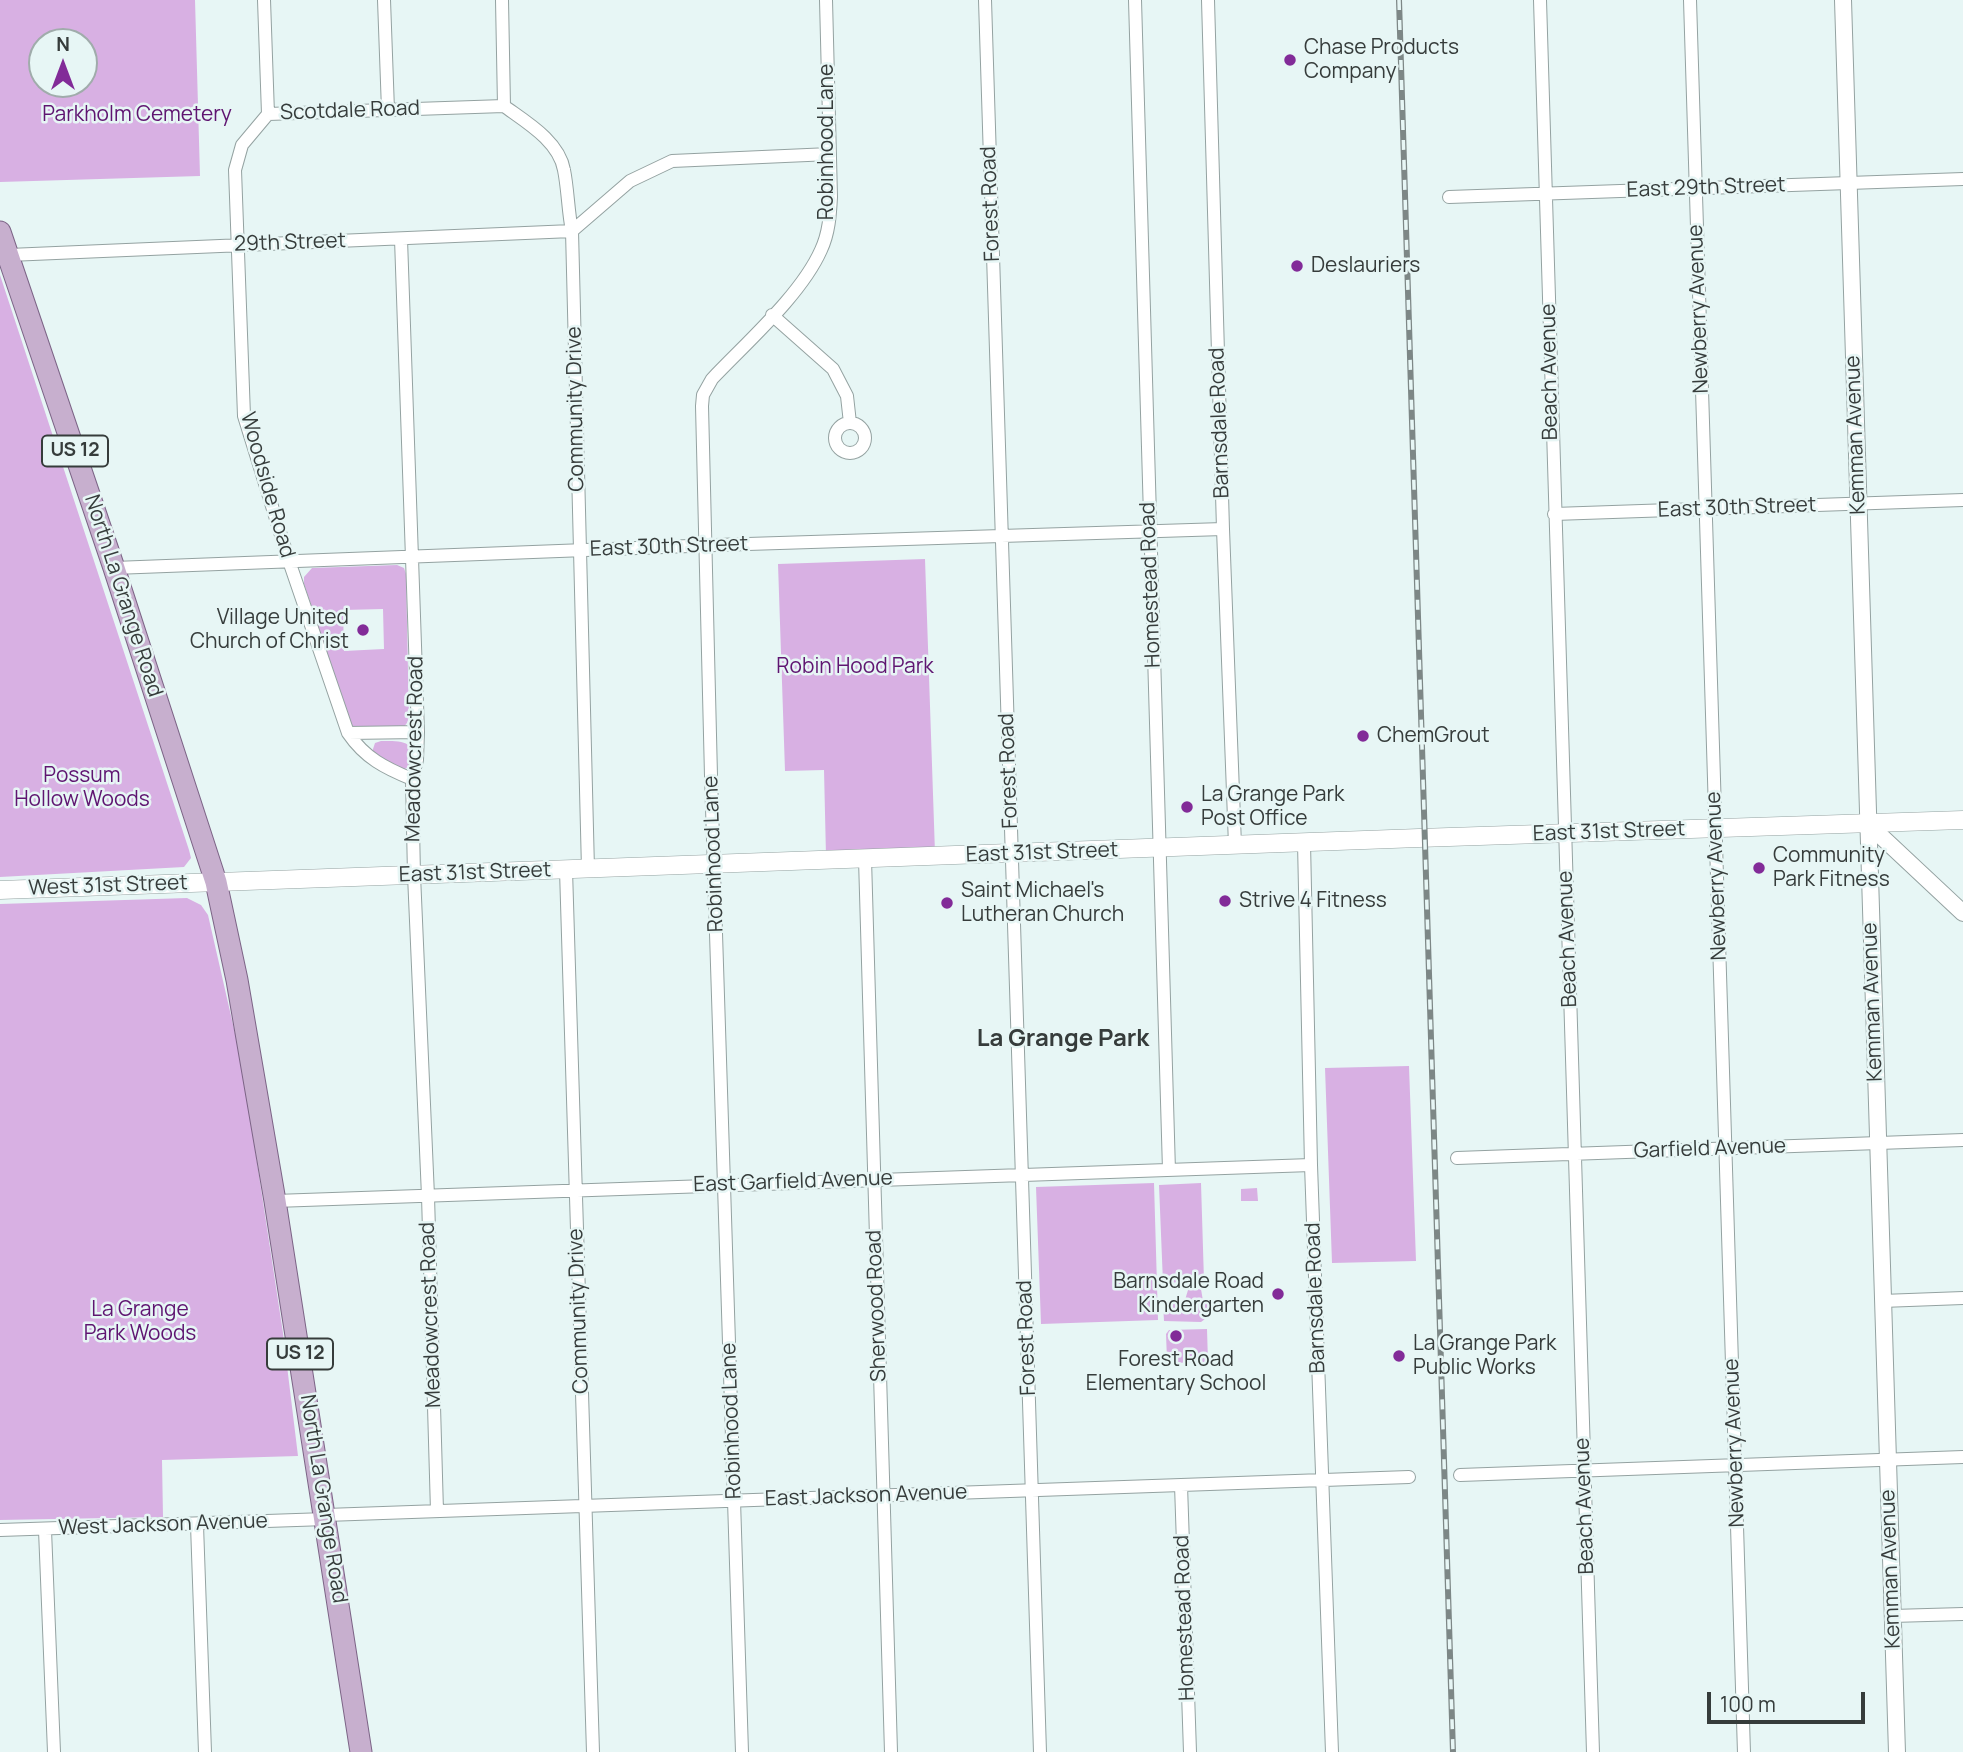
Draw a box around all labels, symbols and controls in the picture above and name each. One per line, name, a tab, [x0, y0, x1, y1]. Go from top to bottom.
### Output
north arrow	[28, 28, 98, 98]
text: N	[56, 31, 70, 57]
place label: Chase Products Company	[1304, 35, 1459, 85]
marker: Chase Products Company	[1282, 52, 1298, 68]
street label: Robinhood Lane	[814, 64, 840, 220]
street label: Scotdale Road	[280, 96, 420, 126]
park label: Parkholm Cemetery	[42, 102, 232, 128]
street label: Forest Road	[976, 146, 1006, 262]
street label: East 29th Street	[1626, 173, 1786, 203]
street label: Newberry Avenue	[1683, 224, 1715, 394]
street label: 29th Street	[234, 228, 346, 258]
place label: Deslauriers	[1311, 253, 1420, 279]
marker: Deslauriers	[1289, 258, 1305, 274]
street label: Beach Avenue	[1536, 303, 1564, 441]
street label: Community Drive	[562, 326, 590, 492]
street label: Barnsdale Road	[1205, 347, 1235, 499]
street label: Kemman Avenue	[1841, 355, 1871, 515]
street label: Woodside Road	[234, 409, 300, 561]
road number: US 12	[42, 436, 108, 466]
street label: North La Grange Road	[78, 492, 168, 700]
street label: East 30th Street	[1657, 493, 1817, 523]
street label: Homestead Road	[1136, 502, 1166, 668]
street label: East 30th Street	[589, 532, 749, 562]
place label: Village United Church of Christ	[190, 605, 349, 655]
marker: Village United Church of Christ	[355, 622, 371, 638]
park label: Robin Hood Park	[776, 654, 934, 680]
street label: Meadowcrest Road	[401, 656, 429, 842]
street label: Forest Road	[994, 713, 1024, 829]
place label: ChemGrout	[1377, 723, 1490, 749]
marker: ChemGrout	[1355, 728, 1371, 744]
park label: Possum Hollow Woods	[14, 763, 150, 813]
street label: Robinhood Lane	[699, 775, 729, 933]
place label: La Grange Park Post Office	[1201, 782, 1344, 832]
street label: Newberry Avenue	[1701, 791, 1733, 961]
marker: La Grange Park Post Office	[1179, 799, 1195, 815]
street label: East 31st Street	[1532, 817, 1686, 847]
street label: East 31st Street	[965, 838, 1119, 868]
place label: Community Park Fitness	[1773, 843, 1890, 893]
street label: East 31st Street	[398, 858, 552, 888]
marker: Community Park Fitness	[1751, 860, 1767, 876]
street label: Beach Avenue	[1553, 870, 1583, 1008]
street label: West 31st Street	[28, 871, 188, 901]
place label: Saint Michael's Lutheran Church	[961, 878, 1124, 928]
place label: Strive 4 Fitness	[1239, 888, 1387, 914]
marker: Strive 4 Fitness	[1217, 893, 1233, 909]
marker: Saint Michael's Lutheran Church	[939, 895, 955, 911]
street label: Kemman Avenue	[1858, 922, 1888, 1082]
district label: La Grange Park	[977, 1025, 1149, 1053]
street label: Garfield Avenue	[1633, 1134, 1787, 1164]
street label: East Garfield Avenue	[693, 1166, 893, 1198]
street label: Meadowcrest Road	[415, 1222, 447, 1408]
street label: Barnsdale Road	[1301, 1222, 1331, 1374]
street label: Community Drive	[564, 1228, 594, 1394]
street label: Sherwood Road	[862, 1229, 892, 1383]
place label: Barnsdale Road Kindergarten	[1113, 1269, 1264, 1319]
street label: Forest Road	[1012, 1280, 1042, 1396]
marker: Barnsdale Road Kindergarten	[1270, 1286, 1286, 1302]
park label: La Grange Park Woods	[84, 1297, 196, 1347]
marker: Forest Road Elementary School	[1168, 1328, 1184, 1344]
place label: La Grange Park Public Works	[1413, 1331, 1556, 1381]
road number: US 12	[267, 1338, 333, 1370]
street label: Robinhood Lane	[717, 1342, 747, 1500]
place label: Forest Road Elementary School	[1086, 1347, 1266, 1397]
marker: La Grange Park Public Works	[1391, 1348, 1407, 1364]
street label: Newberry Avenue	[1719, 1358, 1751, 1528]
street label: North La Grange Road	[294, 1393, 352, 1605]
street label: Beach Avenue	[1570, 1437, 1600, 1575]
street label: East Jackson Avenue	[764, 1480, 968, 1512]
street label: Kemman Avenue	[1876, 1489, 1906, 1649]
street label: West Jackson Avenue	[58, 1509, 268, 1541]
street label: Homestead Road	[1170, 1535, 1200, 1701]
scale bar	[1711, 1678, 1868, 1722]
text: 100 m	[1720, 1690, 1776, 1718]

